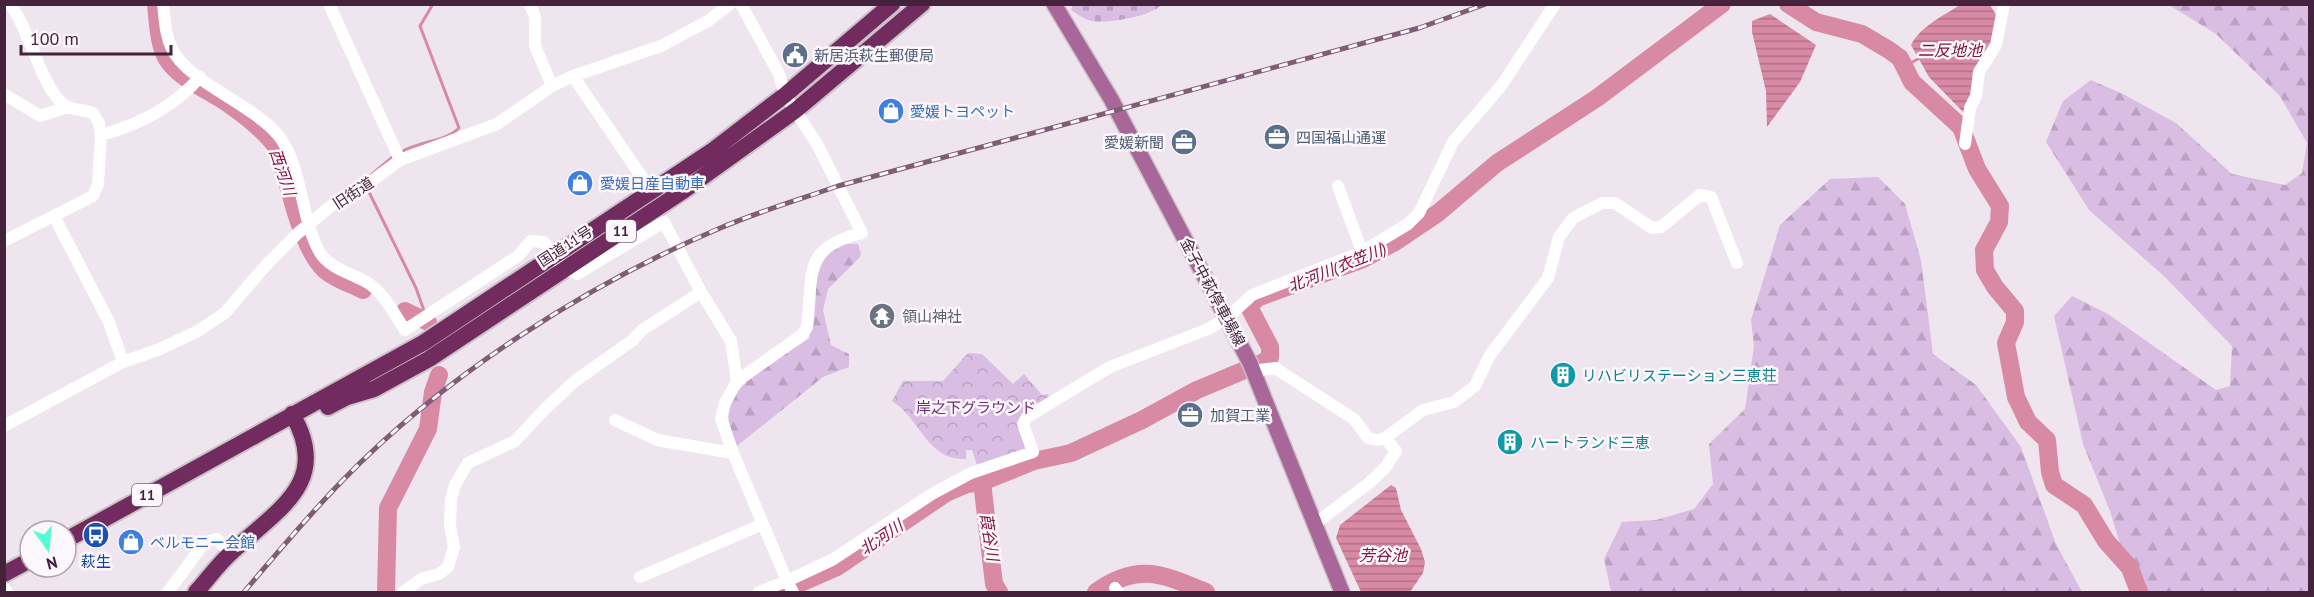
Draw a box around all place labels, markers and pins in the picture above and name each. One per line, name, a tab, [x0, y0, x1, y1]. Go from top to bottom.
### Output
public building icon: 新居浜萩生郵便局	[780, 40, 810, 70]
place label: 新居浜萩生郵便局	[814, 46, 934, 65]
shop icon: 愛媛トヨペット	[876, 96, 906, 126]
place label: 愛媛トヨペット	[910, 102, 1015, 121]
office icon: 四国福山通運	[1262, 122, 1292, 152]
office icon: 愛媛新聞	[1169, 127, 1199, 157]
place label: 四国福山通運	[1296, 128, 1386, 147]
place label: 愛媛新聞	[1104, 133, 1164, 152]
shop icon: 愛媛日産自動車	[565, 168, 595, 198]
place label: 愛媛日産自動車	[600, 174, 705, 193]
temple icon: 領山神社	[867, 301, 897, 331]
place label: 領山神社	[902, 307, 962, 326]
building icon: リハビリステーション三恵荘	[1548, 360, 1578, 390]
place label: リハビリステーション三恵荘	[1582, 366, 1777, 385]
office icon: 加賀工業	[1175, 400, 1205, 430]
place label: 加賀工業	[1210, 406, 1270, 425]
building icon: ハートランド三恵	[1495, 427, 1525, 457]
place label: ハートランド三恵	[1530, 433, 1650, 452]
bus stop icon: 萩生	[81, 520, 111, 550]
shop icon: ベルモニー会館	[116, 527, 146, 557]
place label: ベルモニー会館	[150, 533, 255, 552]
place label: 萩生	[81, 552, 111, 571]

